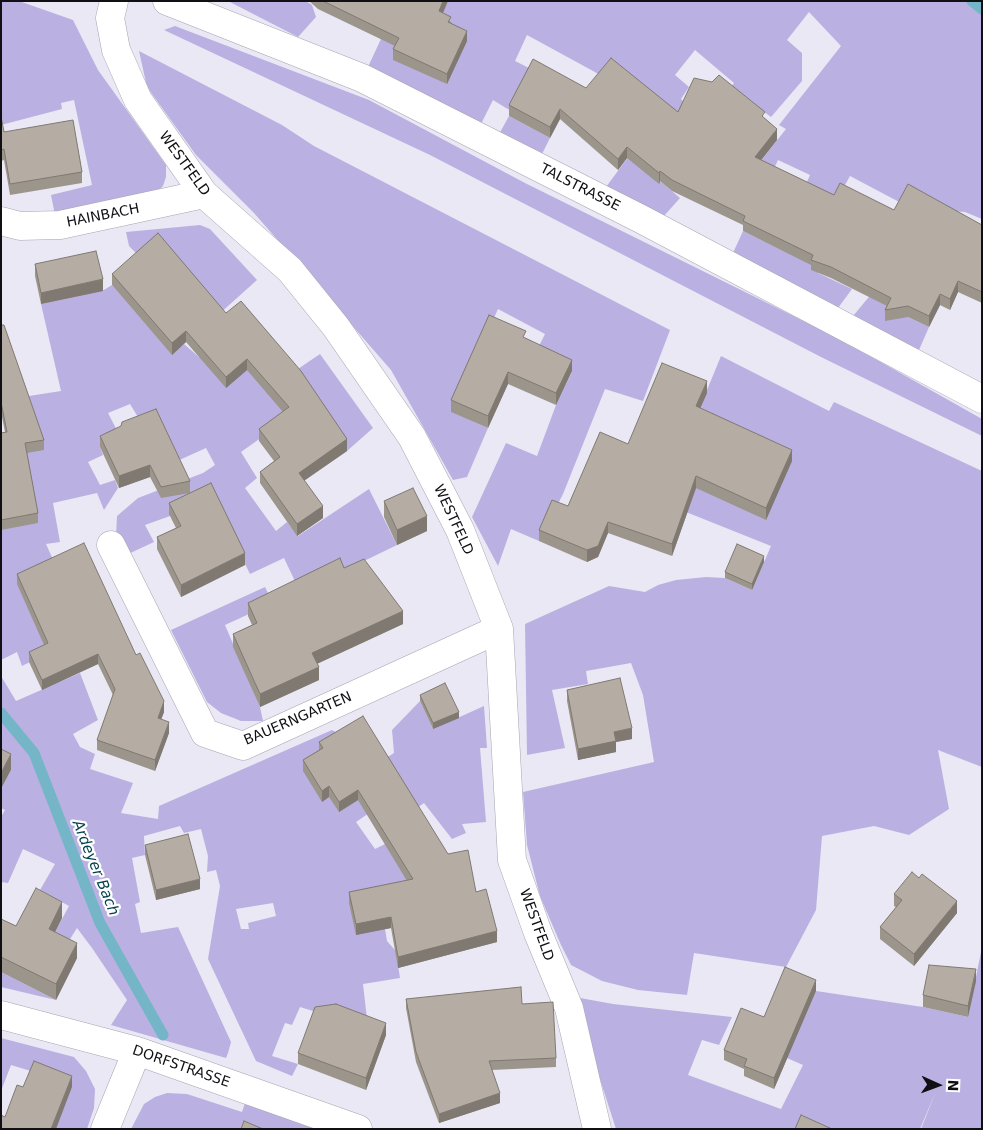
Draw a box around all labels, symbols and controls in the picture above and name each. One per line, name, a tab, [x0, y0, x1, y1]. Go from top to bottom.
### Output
street label: WESTFELD	[155, 128, 213, 200]
street label: TALSTRASSE	[537, 161, 623, 215]
street label: HAINBACH	[65, 201, 141, 231]
street label: WESTFELD	[429, 482, 477, 558]
street label: BAUERNGARTEN	[242, 689, 354, 749]
water label: Ardeyer Bach	[68, 818, 122, 918]
street label: WESTFELD	[515, 887, 557, 963]
street label: DORFSTRASSE	[130, 1042, 232, 1092]
north arrow	[913, 1060, 963, 1110]
text: N	[945, 1079, 961, 1092]

